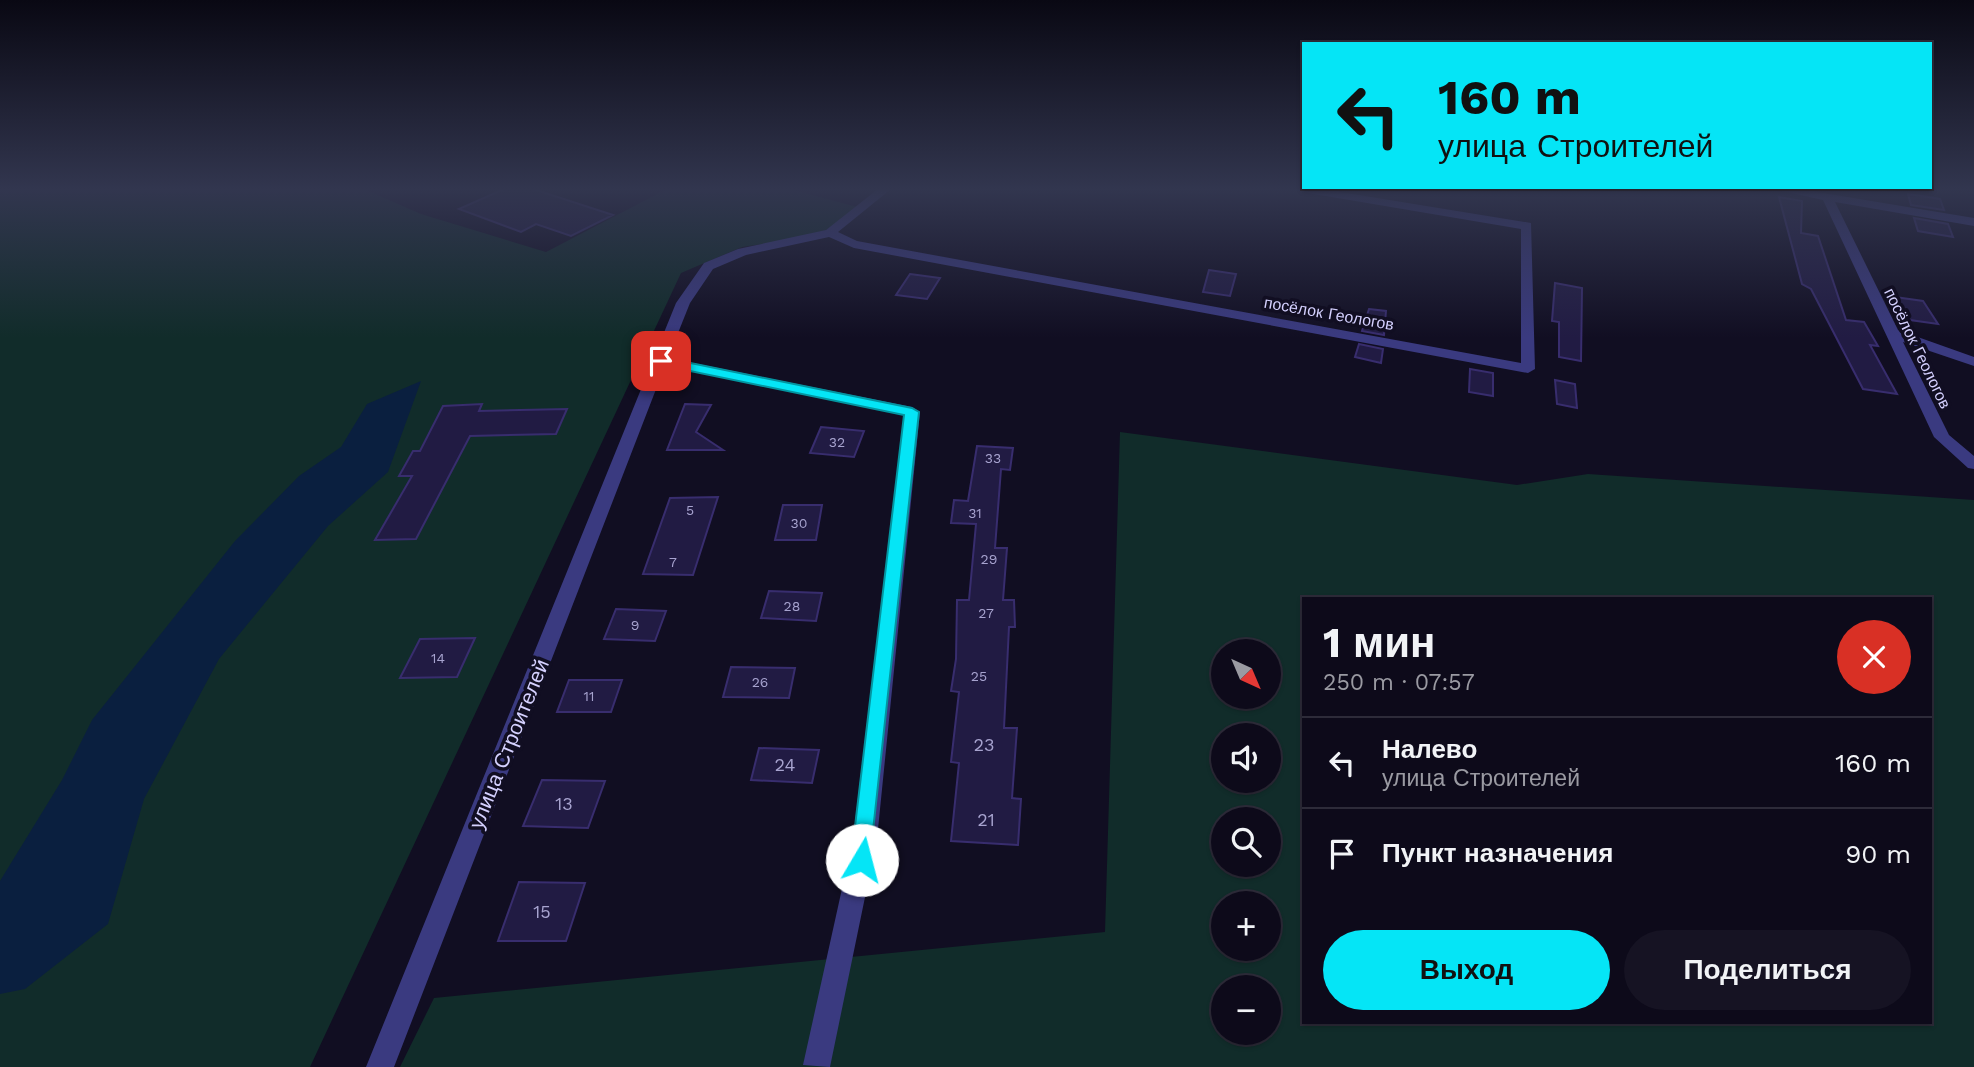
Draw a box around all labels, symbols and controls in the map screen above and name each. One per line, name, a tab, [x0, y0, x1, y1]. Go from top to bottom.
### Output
text: 160 m	[1438, 68, 1581, 126]
icon: left	[1323, 70, 1414, 161]
text: улица Строителей	[1438, 127, 1714, 165]
street label: посёлок Геологов	[1880, 285, 1955, 412]
street label: посёлок Геологов	[1262, 293, 1395, 334]
pin	[631, 331, 691, 391]
icon: arrive	[642, 342, 680, 380]
house number: 32	[829, 434, 845, 450]
house number: 33	[985, 450, 1001, 466]
house number: 5	[686, 502, 694, 518]
house number: 31	[968, 505, 982, 521]
house number: 30	[791, 515, 807, 531]
house number: 29	[981, 551, 997, 567]
house number: 7	[669, 554, 677, 570]
house number: 28	[784, 598, 800, 614]
house number: 27	[978, 605, 994, 621]
house number: 9	[631, 617, 639, 633]
text: 1 мин	[1323, 618, 1435, 667]
button: close	[1837, 620, 1911, 694]
north arrow	[1211, 639, 1281, 709]
map controls	[1211, 639, 1281, 1045]
house number: 14	[431, 650, 445, 666]
street label: улица Строителей	[463, 655, 554, 832]
house number: 25	[971, 668, 987, 684]
text: 250 m · 07:57	[1323, 669, 1475, 696]
house number: 26	[752, 674, 768, 690]
house number: 11	[584, 688, 594, 704]
button: sound	[1211, 723, 1281, 793]
house number: 23	[974, 734, 995, 755]
text: Налево	[1382, 734, 1477, 764]
icon: left	[1323, 744, 1361, 782]
text: 160 m	[1835, 748, 1911, 778]
house number: 24	[775, 754, 795, 775]
text: улица Строителей	[1382, 765, 1580, 792]
house number: 13	[555, 793, 573, 814]
button: search	[1211, 807, 1281, 877]
house number: 21	[977, 809, 995, 830]
position arrow	[825, 823, 899, 897]
icon: arrive	[1323, 835, 1361, 873]
text: Пункт назначения	[1382, 838, 1613, 868]
text: 90 m	[1845, 839, 1911, 869]
button: +	[1211, 891, 1281, 961]
house number: 15	[533, 901, 551, 922]
button: Выход	[1323, 930, 1610, 1010]
button: Поделиться	[1624, 930, 1911, 1010]
button: −	[1211, 975, 1281, 1045]

